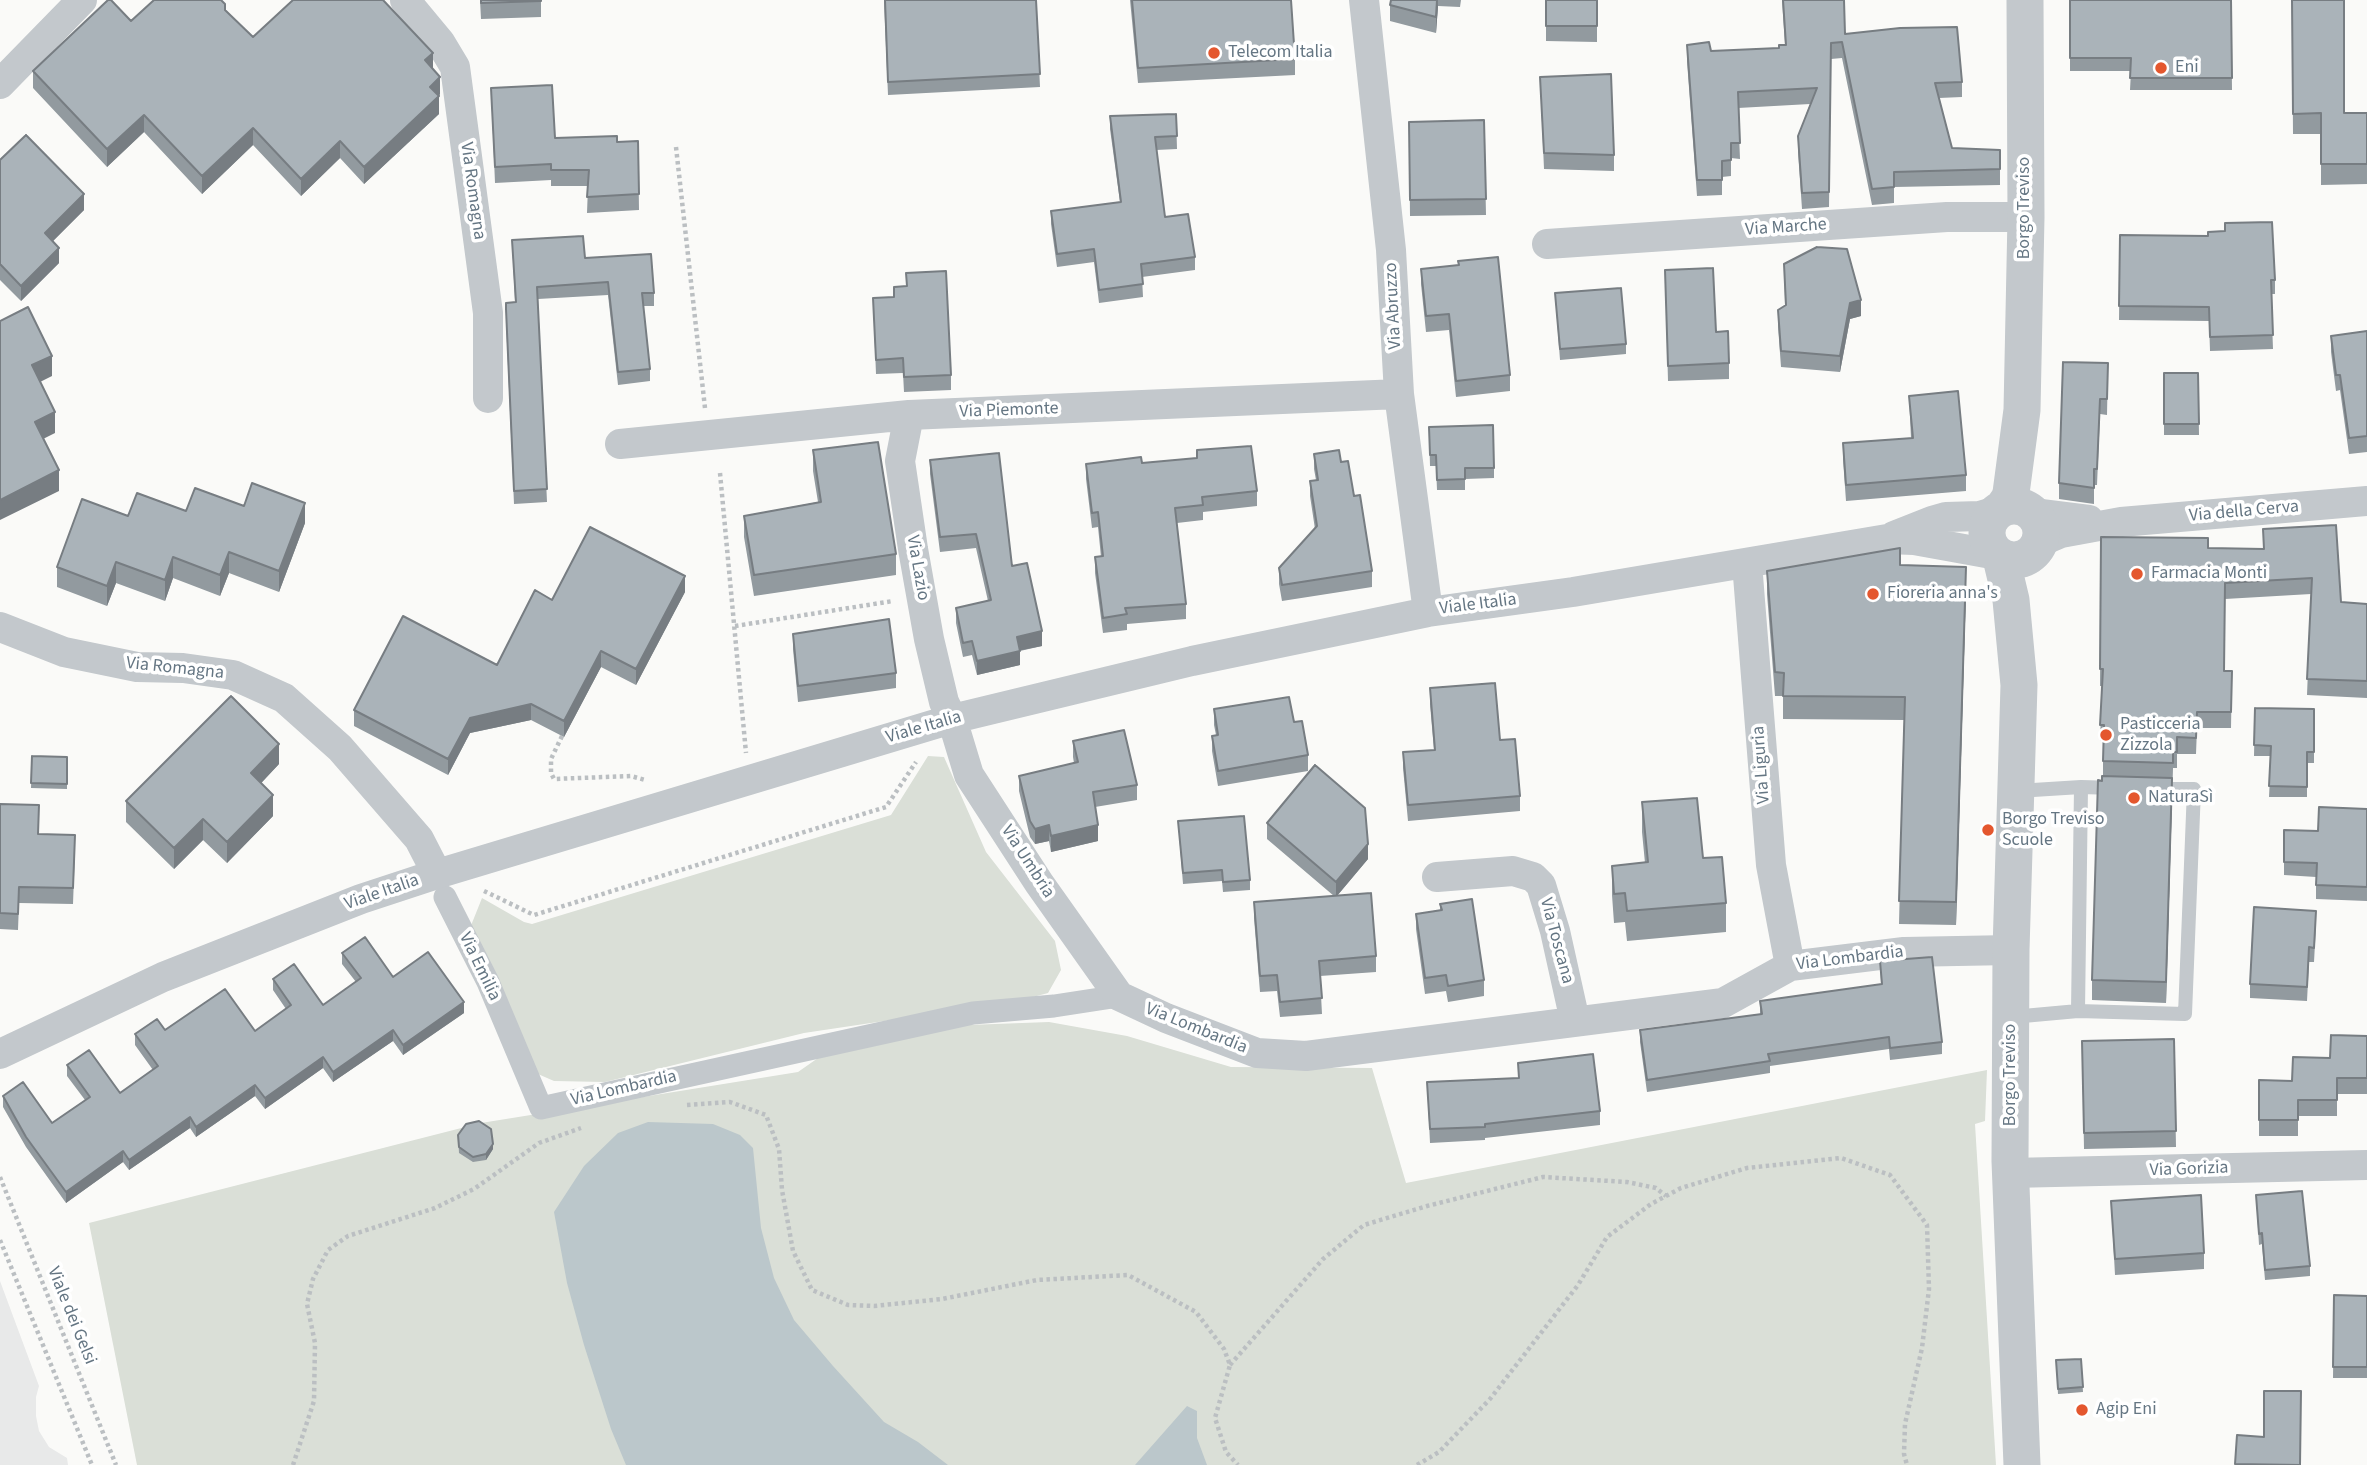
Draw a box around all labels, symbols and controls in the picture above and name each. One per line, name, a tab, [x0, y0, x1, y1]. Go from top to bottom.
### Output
place label: Telecom Italia	[1228, 42, 1333, 64]
marker: Telecom Italia	[1206, 45, 1222, 61]
place label: Eni	[2175, 57, 2199, 79]
marker: Eni	[2153, 60, 2169, 76]
street label: Via Romagna	[454, 141, 490, 241]
street label: Borgo Treviso	[2014, 157, 2036, 259]
street label: Via Marche	[1745, 214, 1827, 242]
street label: Via Abruzzo	[1381, 262, 1407, 350]
street label: Via Piemonte	[959, 398, 1059, 424]
street label: Via della Cerva	[2188, 496, 2300, 528]
street label: Via Lazio	[901, 534, 933, 602]
place label: Farmacia Monti	[2151, 563, 2267, 585]
marker: Farmacia Monti	[2129, 566, 2145, 582]
place label: Fioreria anna's	[1887, 583, 1998, 605]
marker: Fioreria anna's	[1865, 586, 1881, 602]
street label: Viale Italia	[1438, 590, 1518, 620]
street label: Via Romagna	[125, 653, 225, 685]
street label: Viale Italia	[884, 707, 964, 749]
place label: Pasticceria Zizzola	[2120, 714, 2201, 756]
street label: Via Liguria	[1749, 725, 1775, 805]
marker: Pasticceria Zizzola	[2098, 727, 2114, 743]
place label: NaturaSì	[2148, 787, 2213, 809]
marker: NaturaSì	[2126, 790, 2142, 806]
place label: Borgo Treviso Scuole	[2002, 809, 2105, 852]
street label: Via Umbria	[995, 821, 1059, 903]
marker: Borgo Treviso Scuole	[1980, 822, 1996, 838]
street label: Viale Italia	[342, 870, 422, 916]
street label: Via Toscana	[1534, 896, 1578, 986]
street label: Via Emilia	[453, 929, 505, 1005]
street label: Via Lombardia	[1795, 942, 1905, 976]
street label: Via Lombardia	[1142, 999, 1250, 1059]
street label: Borgo Treviso	[2000, 1024, 2022, 1126]
street label: Via Lombardia	[569, 1066, 679, 1112]
street label: Via Gorizia	[2149, 1158, 2229, 1182]
street label: Viale dei Gelsi	[42, 1264, 100, 1368]
place label: Agip Eni	[2096, 1399, 2157, 1421]
marker: Agip Eni	[2074, 1402, 2090, 1418]

